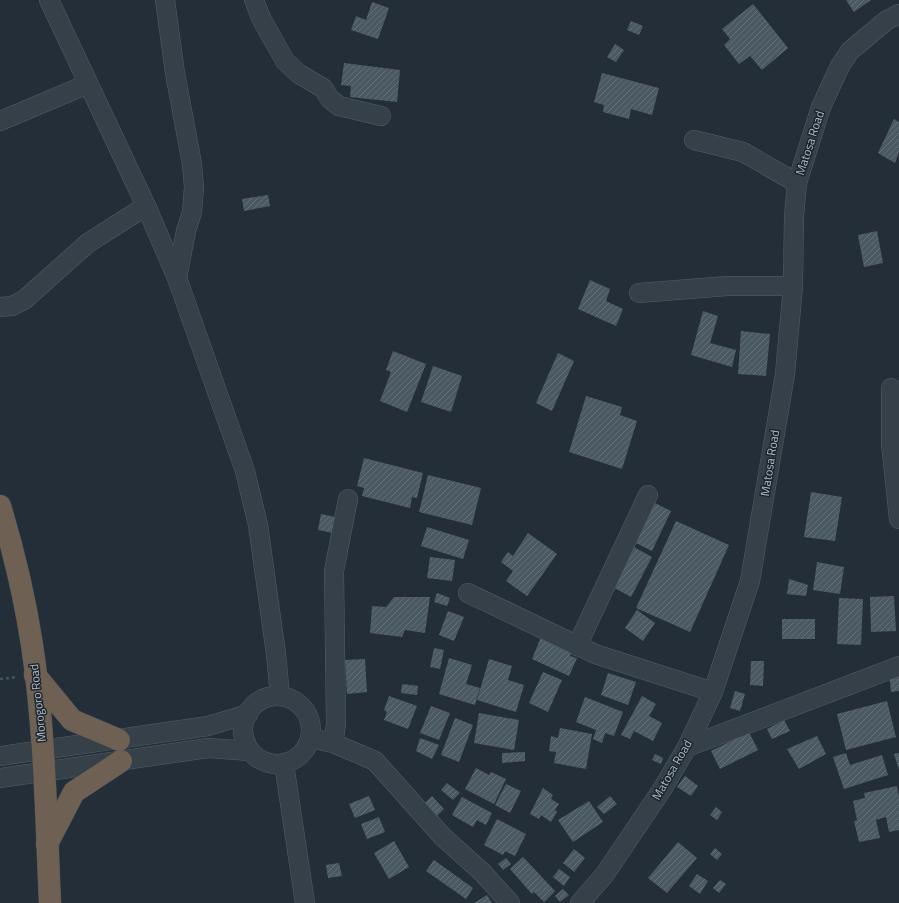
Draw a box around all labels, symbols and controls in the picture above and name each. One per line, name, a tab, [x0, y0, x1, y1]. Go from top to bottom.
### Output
street label: Matosa Road	[790, 108, 829, 178]
street label: Matosa Road	[755, 428, 784, 497]
street label: Morogoro Road	[24, 663, 51, 743]
street label: Matosa Road	[647, 736, 697, 803]

